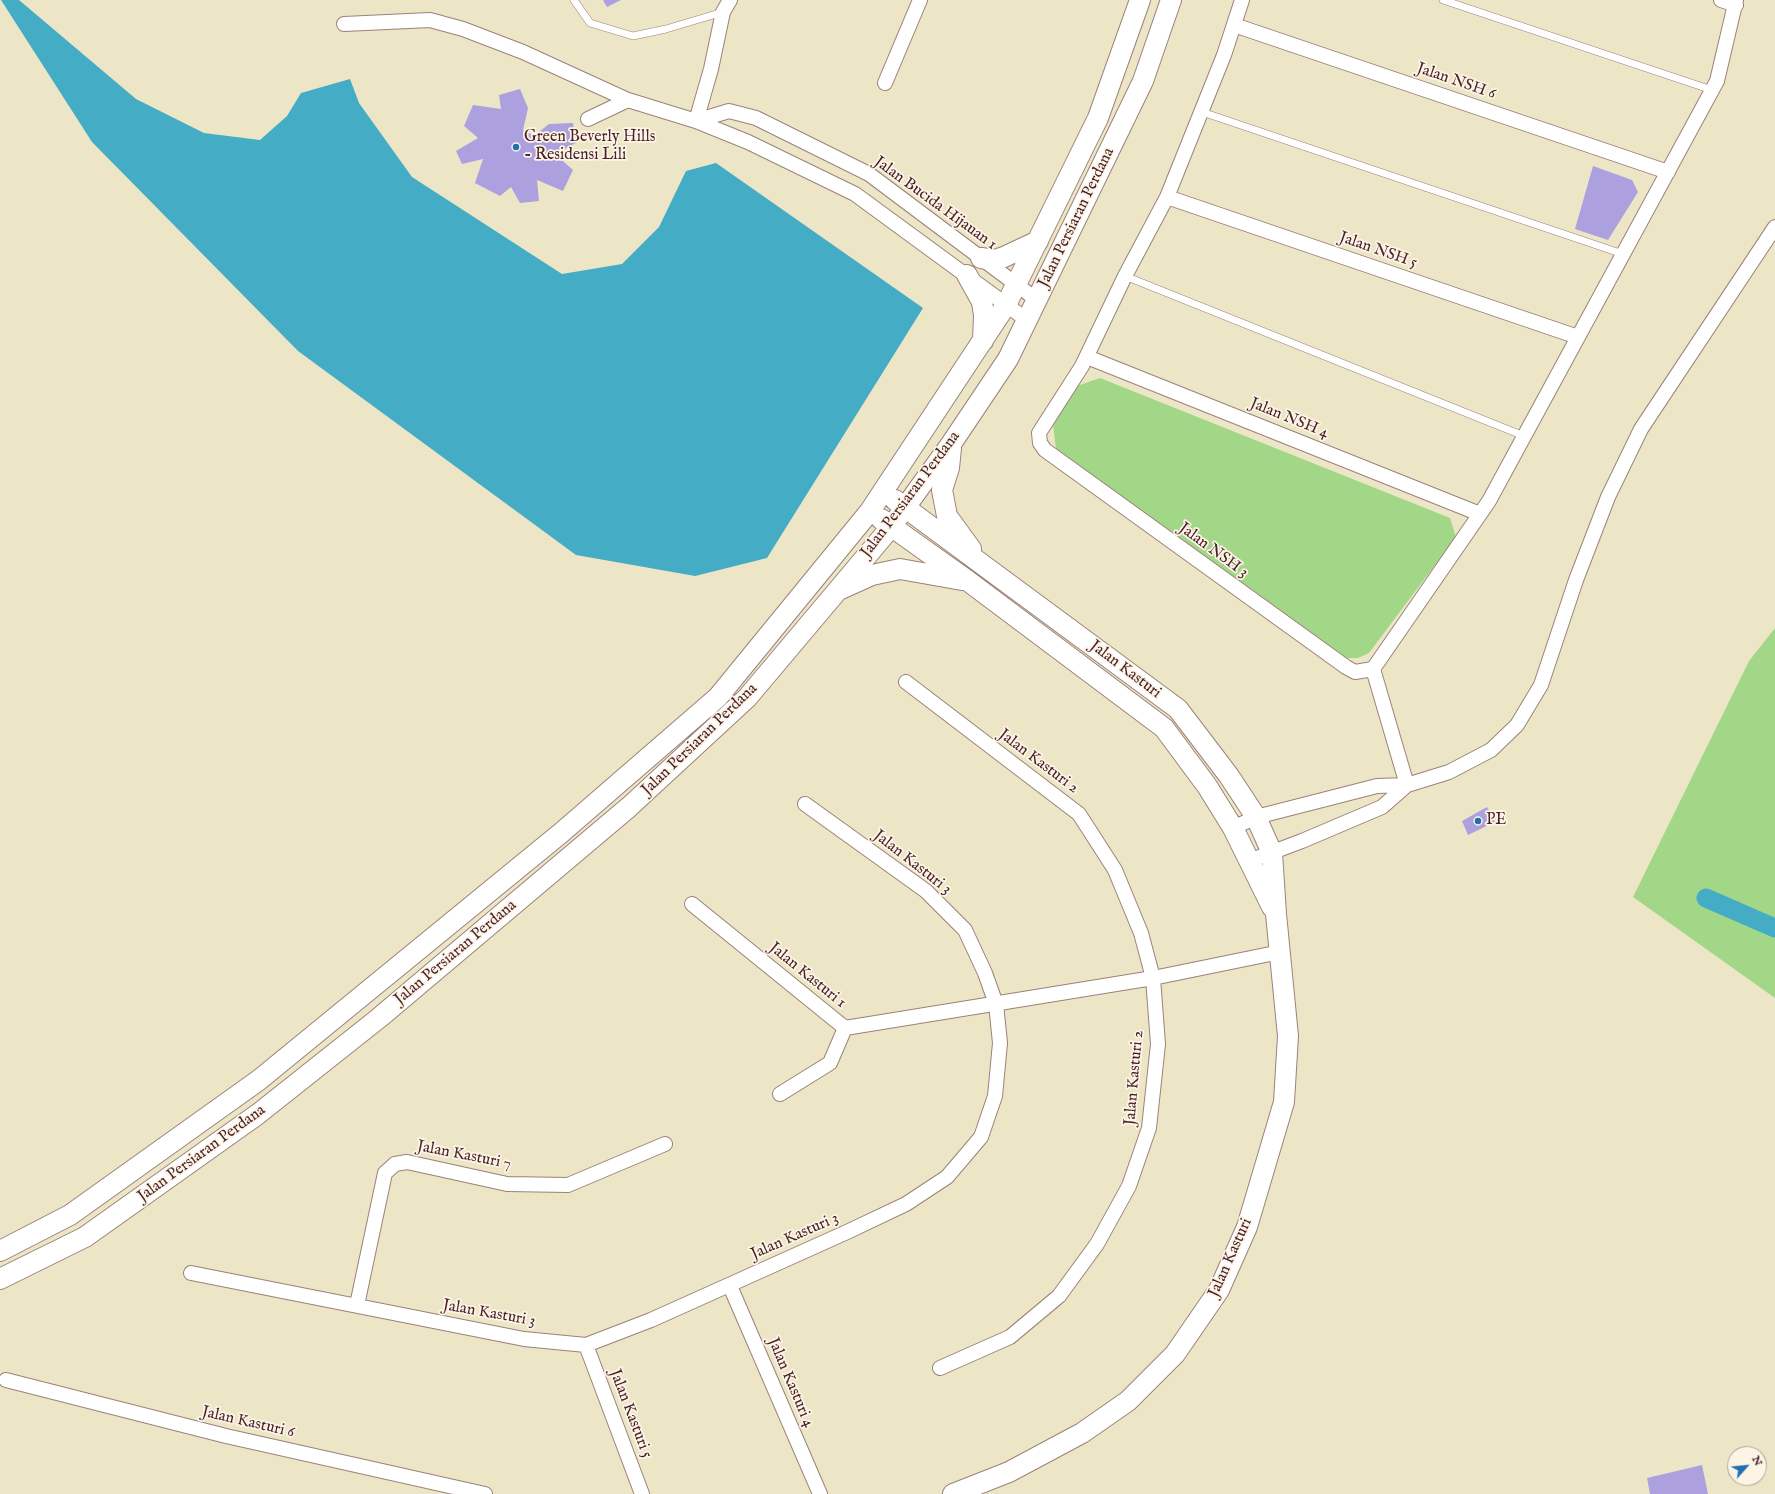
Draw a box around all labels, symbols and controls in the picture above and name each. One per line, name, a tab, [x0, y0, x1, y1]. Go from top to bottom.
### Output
street label: Jalan NSH 6	[1414, 60, 1498, 104]
place label: Green Beverly Hills - Residensi Lili	[524, 128, 655, 166]
marker: Green Beverly Hills - Residensi Lili	[511, 142, 521, 152]
street label: Jalan Persiaran Perdana	[1035, 145, 1119, 291]
street label: Jalan Bucida Hijauan 1	[870, 153, 1000, 255]
street label: Jalan NSH 5	[1336, 229, 1420, 273]
street label: Jalan NSH 4	[1247, 394, 1331, 444]
street label: Jalan Persiaran Perdana	[857, 428, 965, 562]
street label: Jalan NSH 3	[1174, 519, 1252, 583]
street label: Jalan Kasturi	[1086, 637, 1164, 703]
street label: Jalan Persiaran Perdana	[638, 680, 762, 800]
street label: Jalan Kasturi 2	[994, 726, 1082, 798]
place label: PE	[1486, 811, 1506, 831]
marker: PE	[1473, 816, 1483, 826]
street label: Jalan Kasturi 3	[869, 827, 955, 899]
street label: Jalan Persiaran Perdana	[391, 896, 521, 1010]
street label: Jalan Kasturi 1	[764, 939, 850, 1013]
street label: Jalan Kasturi 2	[1121, 1030, 1149, 1126]
street label: Jalan Persiaran Perdana	[134, 1101, 270, 1207]
street label: Jalan Kasturi 7	[415, 1137, 513, 1175]
street label: Jalan Kasturi 3	[748, 1209, 842, 1265]
street label: Jalan Kasturi	[1205, 1216, 1257, 1300]
street label: Jalan Kasturi 3	[441, 1296, 537, 1332]
street label: Jalan Kasturi 4	[762, 1335, 818, 1431]
street label: Jalan Kasturi 5	[604, 1367, 656, 1461]
street label: Jalan Kasturi 6	[200, 1403, 296, 1443]
north arrow	[1727, 1446, 1767, 1486]
text: N	[1748, 1454, 1765, 1468]

